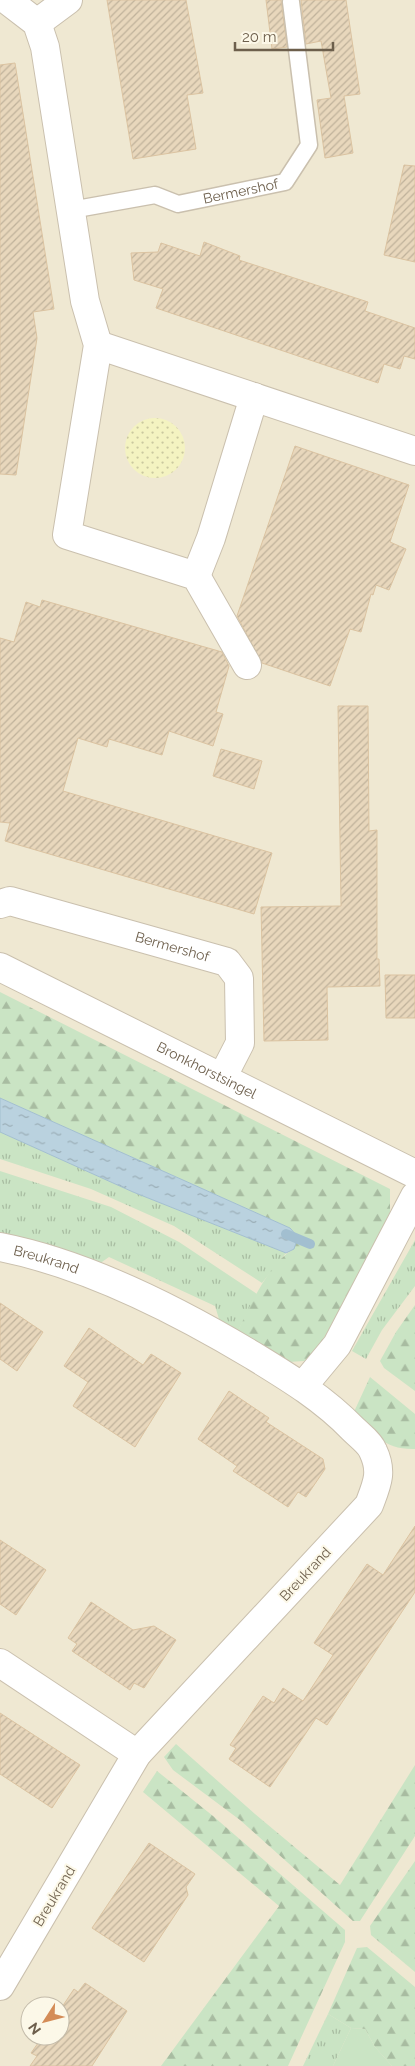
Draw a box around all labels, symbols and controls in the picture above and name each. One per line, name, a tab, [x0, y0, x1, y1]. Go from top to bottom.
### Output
scale bar	[235, 20, 332, 52]
text: 20 m	[242, 28, 277, 46]
street label: Bermershof	[202, 175, 281, 207]
street label: Bermershof	[133, 929, 212, 965]
street label: Bronkhorstsingel	[154, 1038, 259, 1102]
street label: Breukrand	[12, 1242, 81, 1277]
street label: Breukrand	[276, 1544, 334, 1604]
street label: Breukrand	[30, 1863, 78, 1929]
north arrow	[20, 1996, 70, 2046]
text: N	[25, 2020, 44, 2038]

